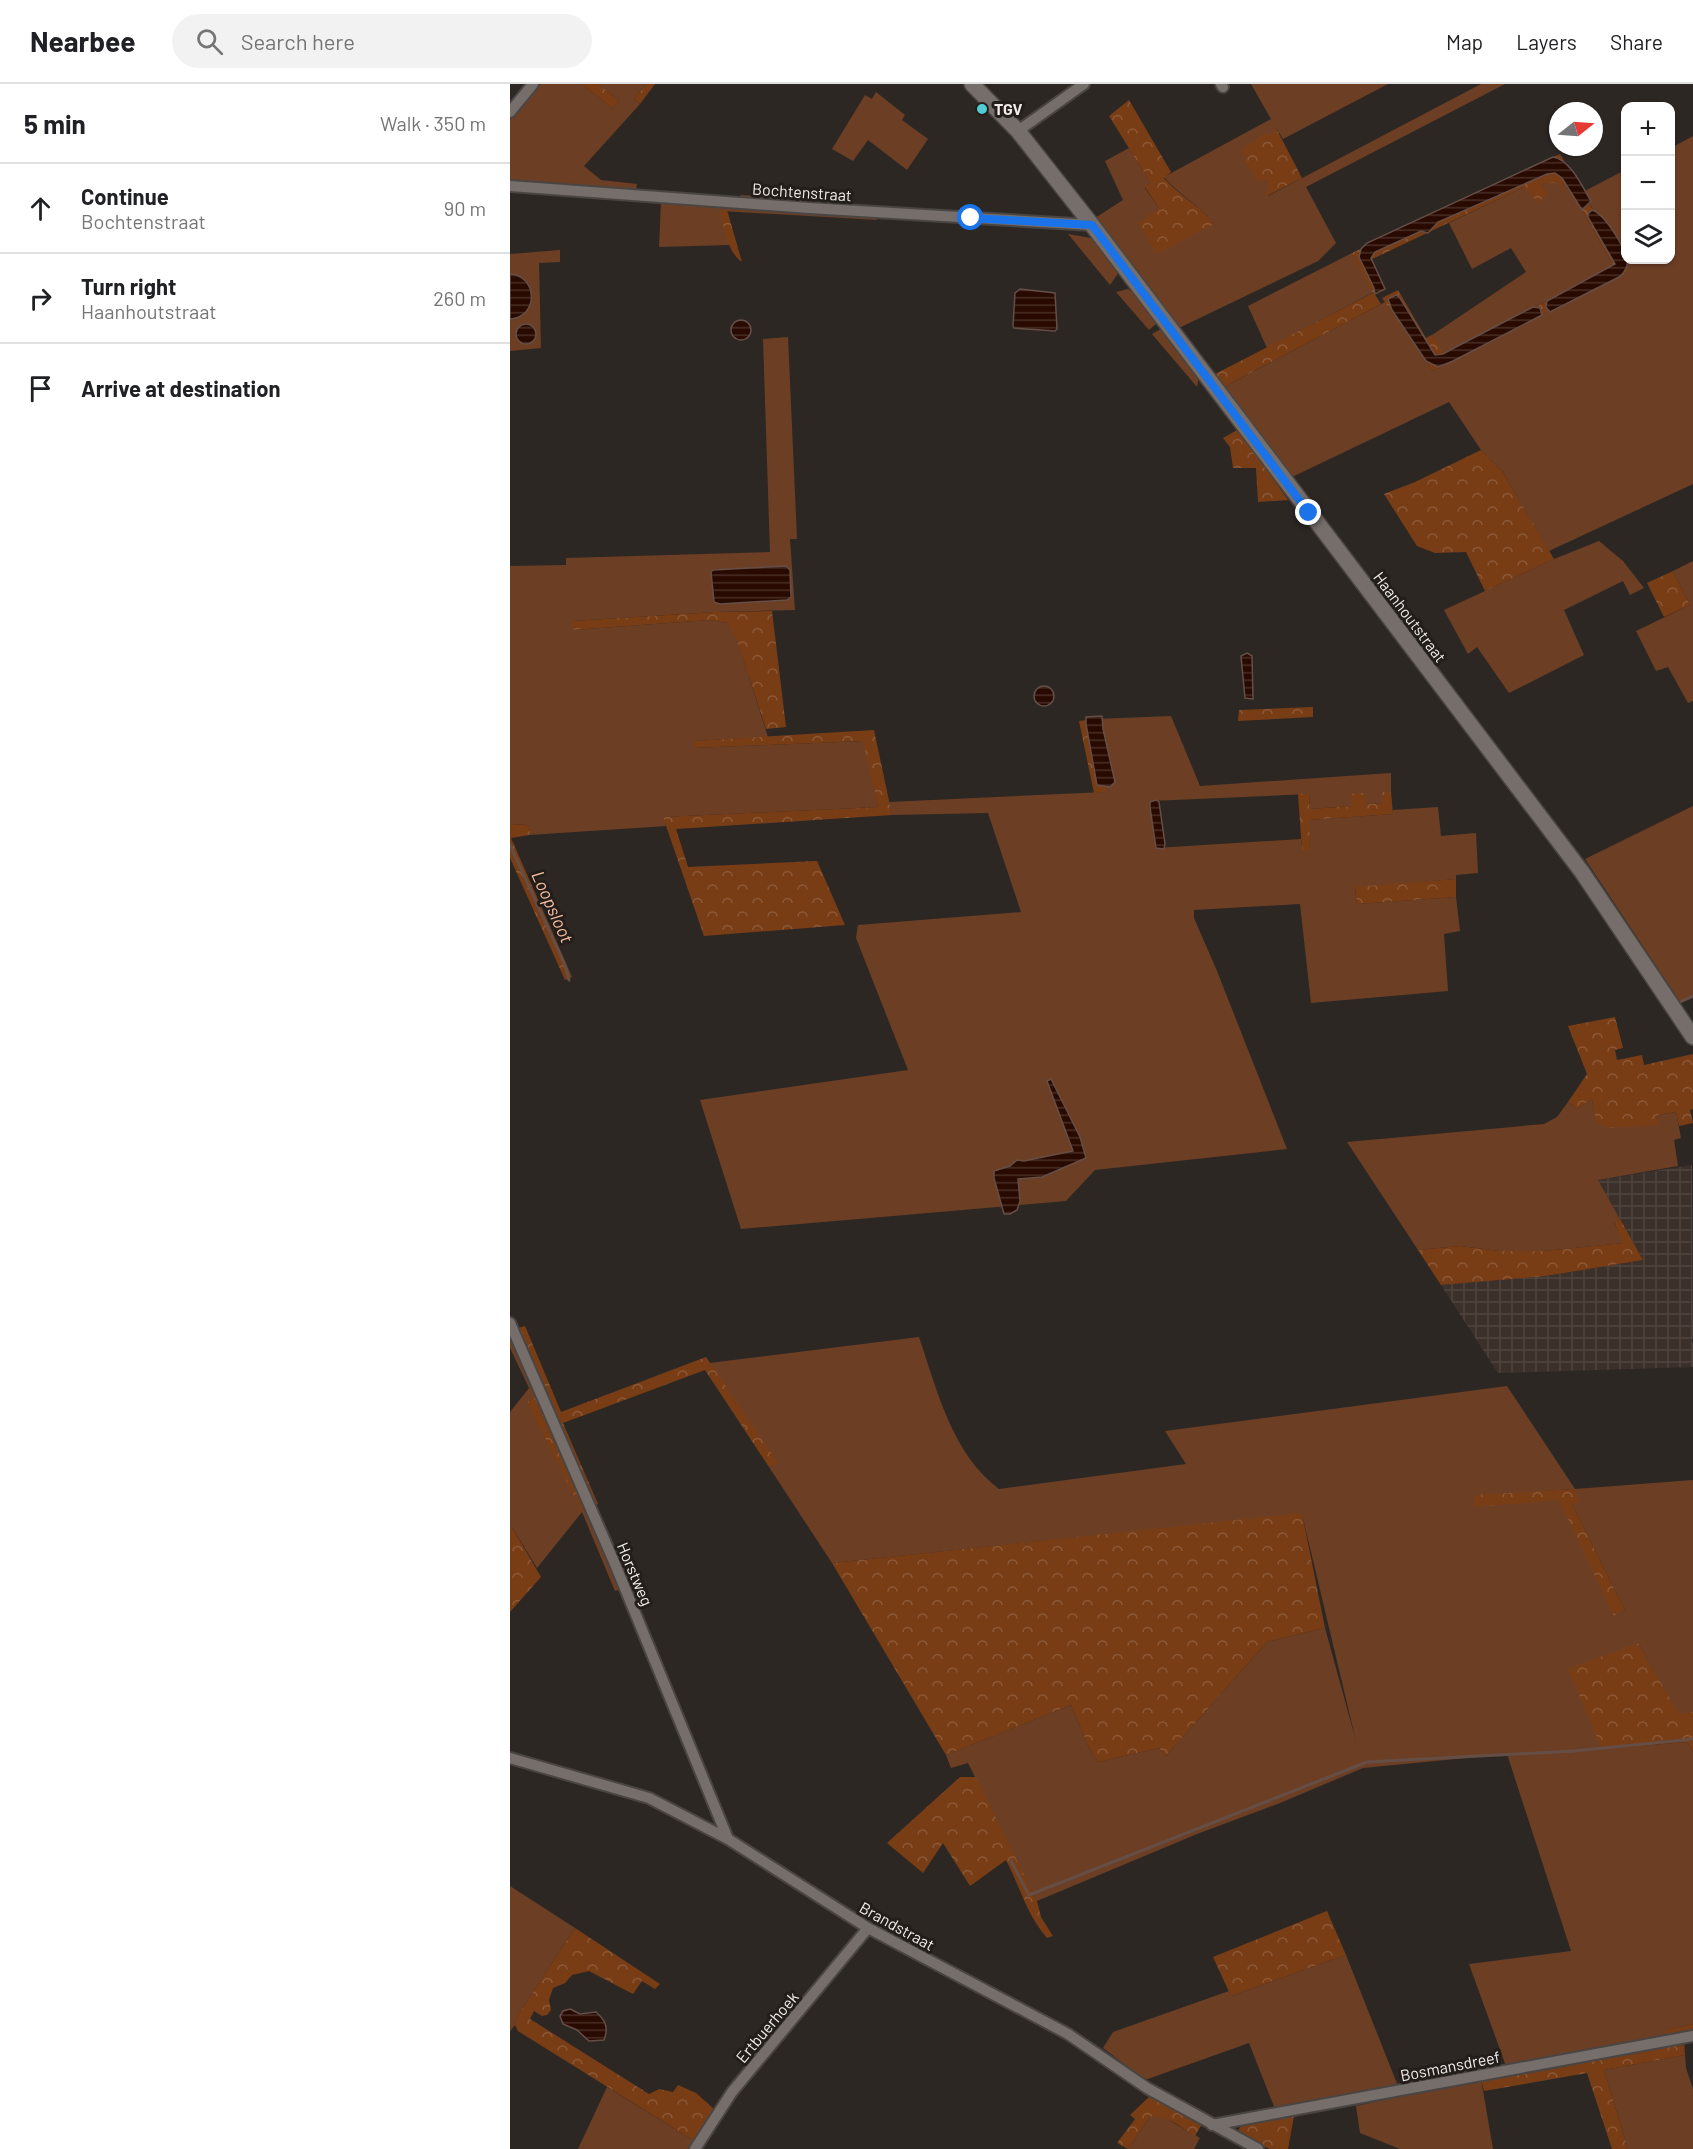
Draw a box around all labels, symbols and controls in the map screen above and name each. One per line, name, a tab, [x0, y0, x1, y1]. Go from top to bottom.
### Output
search box	[172, 14, 592, 68]
text: Nearbee	[30, 24, 136, 58]
icon: search	[193, 25, 226, 58]
text: Search here	[241, 28, 355, 54]
text: Map	[1446, 29, 1483, 54]
text: Layers	[1516, 29, 1577, 54]
text: Share	[1610, 29, 1663, 54]
place label: TGV	[994, 99, 1022, 118]
marker: TGV	[975, 102, 989, 116]
north arrow	[1549, 102, 1603, 156]
map controls	[1621, 102, 1675, 264]
button: +	[1621, 102, 1675, 156]
text: 5 min	[24, 108, 86, 139]
text: Walk · 350 m	[380, 111, 486, 135]
button: −	[1621, 156, 1675, 210]
street label: Bochtenstraat	[752, 179, 852, 204]
text: Continue	[81, 183, 169, 209]
icon: ahead	[24, 192, 57, 225]
text: 90 m	[444, 196, 486, 220]
route start	[957, 204, 983, 230]
text: Bochtenstraat	[81, 209, 206, 233]
button: layers	[1621, 210, 1675, 264]
text: Turn right	[81, 273, 176, 299]
icon: right	[24, 282, 57, 315]
text: 260 m	[433, 286, 486, 310]
text: Haanhoutstraat	[81, 299, 217, 323]
icon: arrive	[24, 372, 57, 405]
text: Arrive at destination	[81, 375, 280, 401]
route end	[1295, 499, 1321, 525]
street label: Haanhoutstraat	[1370, 568, 1451, 666]
water label: Loopsloot	[527, 867, 579, 947]
street label: Horstweg	[614, 1539, 657, 1608]
street label: Brandstraat	[856, 1897, 938, 1954]
street label: Ertbuerhoek	[731, 1987, 802, 2066]
street label: Bosmansdreef	[1398, 2046, 1502, 2084]

